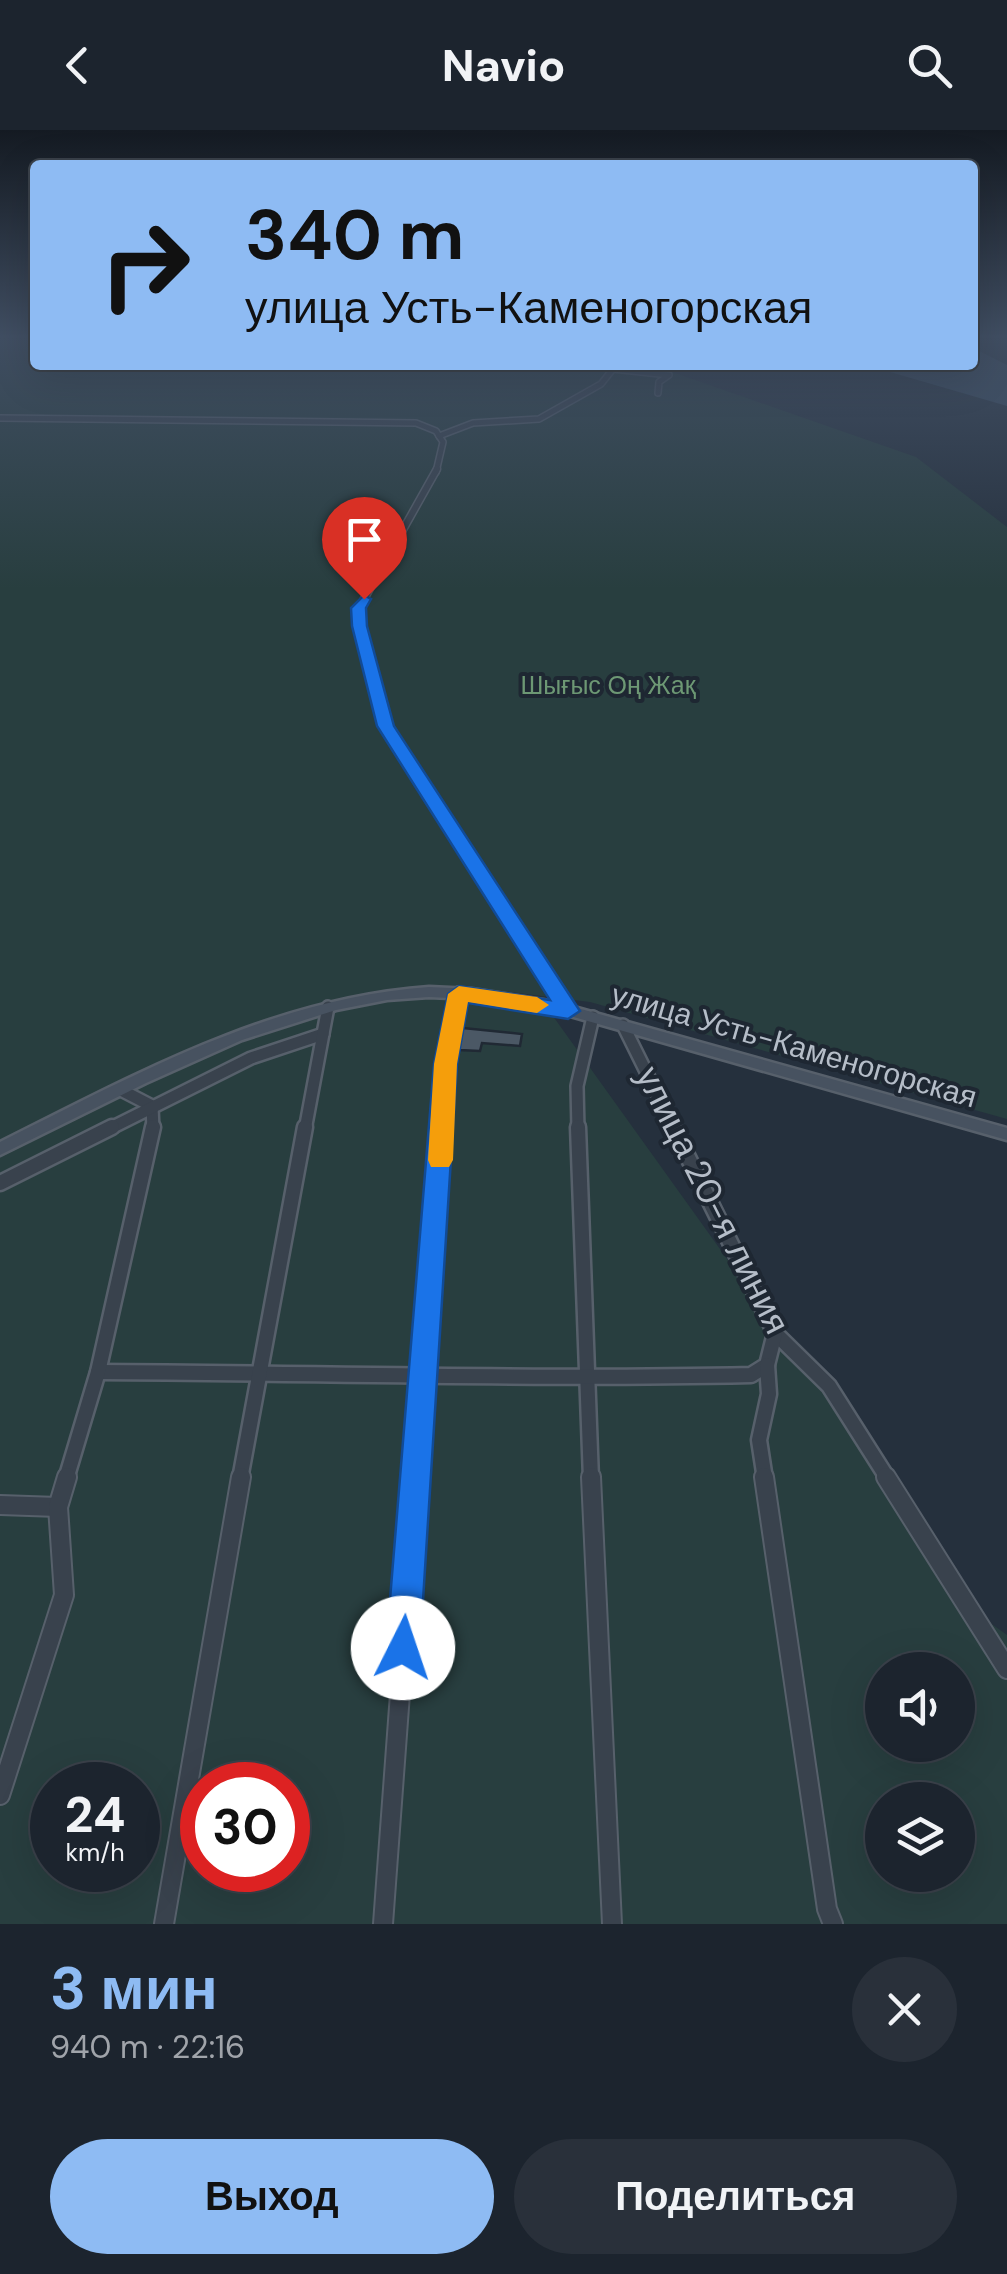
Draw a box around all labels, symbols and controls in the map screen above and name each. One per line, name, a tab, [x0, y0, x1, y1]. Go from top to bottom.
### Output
text: Navio	[442, 36, 565, 95]
icon: back	[50, 38, 105, 93]
icon: search	[902, 38, 957, 93]
text: 340 m	[245, 190, 464, 281]
icon: right	[80, 200, 210, 330]
text: улица Усть-Каменогорская	[245, 278, 812, 337]
pin	[322, 497, 407, 600]
icon: arrive	[337, 512, 392, 567]
park label: Шығыс Оң Жақ	[520, 669, 697, 702]
street label: улица Усть-Каменогорская	[607, 975, 981, 1116]
street label: улица 20-я линия	[626, 1058, 800, 1342]
position arrow	[351, 1596, 455, 1700]
map controls	[865, 1652, 975, 1892]
button: sound	[865, 1652, 975, 1762]
speed limit sign: 30	[180, 1762, 310, 1892]
text: 24	[65, 1782, 126, 1848]
button: layers	[865, 1782, 975, 1892]
text: km/h	[65, 1836, 125, 1869]
text: 3 мин	[50, 1949, 218, 2028]
button: close	[852, 1957, 957, 2062]
text: 940 m · 22:16	[50, 2026, 245, 2068]
button: Выход	[50, 2139, 494, 2254]
button: Поделиться	[514, 2139, 957, 2254]

